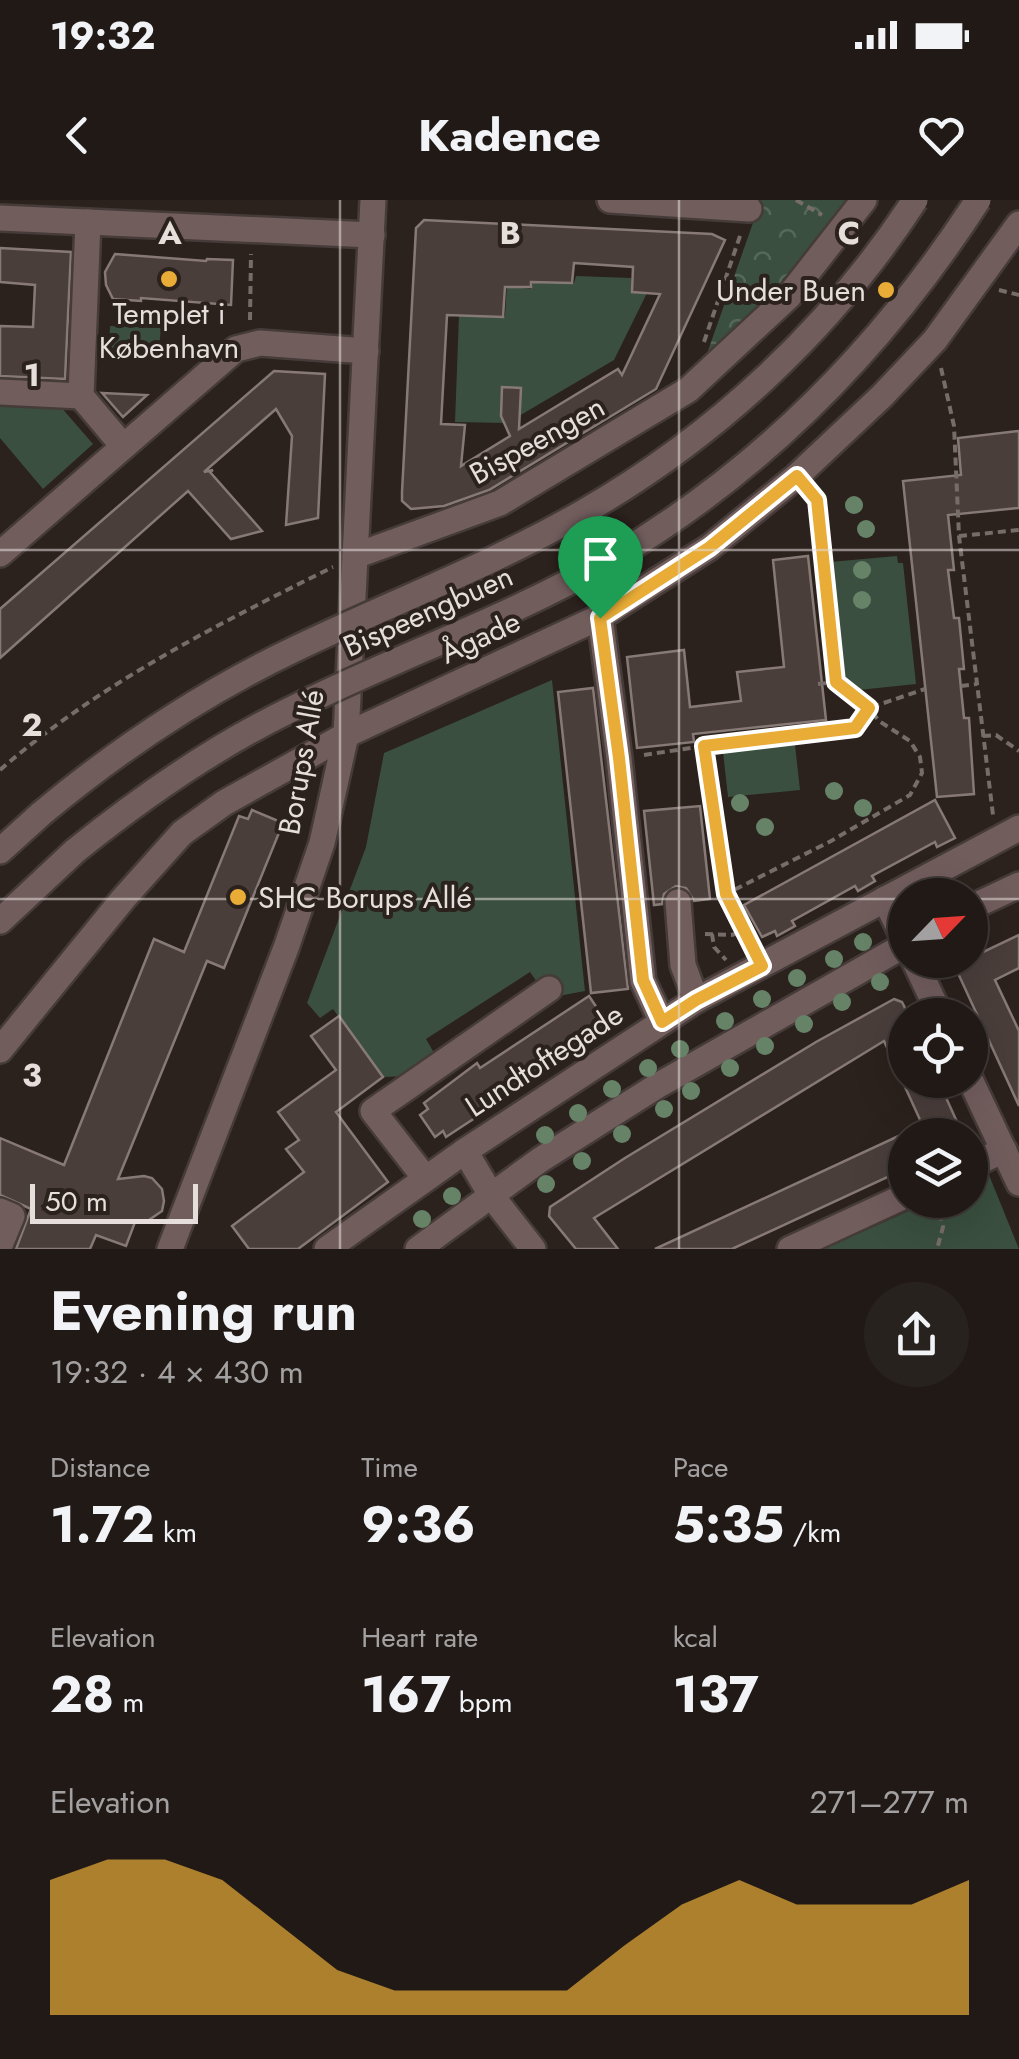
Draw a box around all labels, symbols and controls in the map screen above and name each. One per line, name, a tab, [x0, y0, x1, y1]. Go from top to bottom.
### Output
text: 19:32	[50, 8, 156, 63]
text: Kadence	[418, 103, 601, 168]
icon: back	[50, 108, 105, 163]
icon: heart	[914, 108, 969, 163]
text: A	[157, 210, 182, 256]
text: B	[499, 210, 521, 256]
text: C	[838, 210, 860, 256]
marker: Templet i København	[158, 268, 180, 290]
place label: Under Buen	[716, 269, 866, 312]
marker: Under Buen	[875, 279, 897, 301]
place label: Templet i København	[99, 292, 239, 369]
text: 1	[24, 352, 40, 398]
street label: Bispeengen	[462, 385, 612, 495]
pin	[558, 516, 643, 619]
icon: arrive	[573, 531, 628, 586]
street label: Bispeengbuen	[336, 554, 520, 668]
street label: Ågade	[433, 600, 527, 674]
street label: Borups Allé	[267, 686, 335, 838]
text: 2	[22, 702, 43, 748]
place label: SHC Borups Allé	[258, 876, 472, 919]
north arrow	[888, 878, 988, 978]
map controls	[888, 878, 988, 1218]
marker: SHC Borups Allé	[227, 886, 249, 908]
street label: Lundtoftegade	[457, 993, 631, 1127]
button: locate	[888, 998, 988, 1098]
text: 3	[22, 1052, 42, 1098]
button: layers	[888, 1118, 988, 1218]
scale bar	[30, 1179, 198, 1224]
text: 50 m	[45, 1181, 108, 1222]
text: Evening run	[50, 1271, 357, 1351]
button: share	[864, 1282, 969, 1387]
text: 19:32 · 4 × 430 m	[50, 1349, 304, 1395]
text: Distance	[50, 1447, 150, 1488]
text: Time	[361, 1447, 418, 1488]
text: Pace	[673, 1447, 728, 1488]
text: 1.72	[50, 1488, 155, 1561]
text: 9:36	[361, 1488, 475, 1561]
text: 5:35	[673, 1488, 784, 1561]
text: km	[155, 1512, 197, 1553]
text: /km	[784, 1512, 841, 1553]
text: Elevation	[50, 1617, 156, 1658]
text: Heart rate	[361, 1617, 478, 1658]
text: kcal	[673, 1617, 718, 1658]
text: 28	[50, 1658, 114, 1731]
text: 167	[361, 1658, 450, 1731]
text: 137	[673, 1658, 759, 1731]
text: m	[114, 1682, 144, 1723]
text: bpm	[450, 1682, 513, 1723]
text: Elevation	[50, 1779, 171, 1825]
text: 271–277 m	[810, 1779, 969, 1825]

